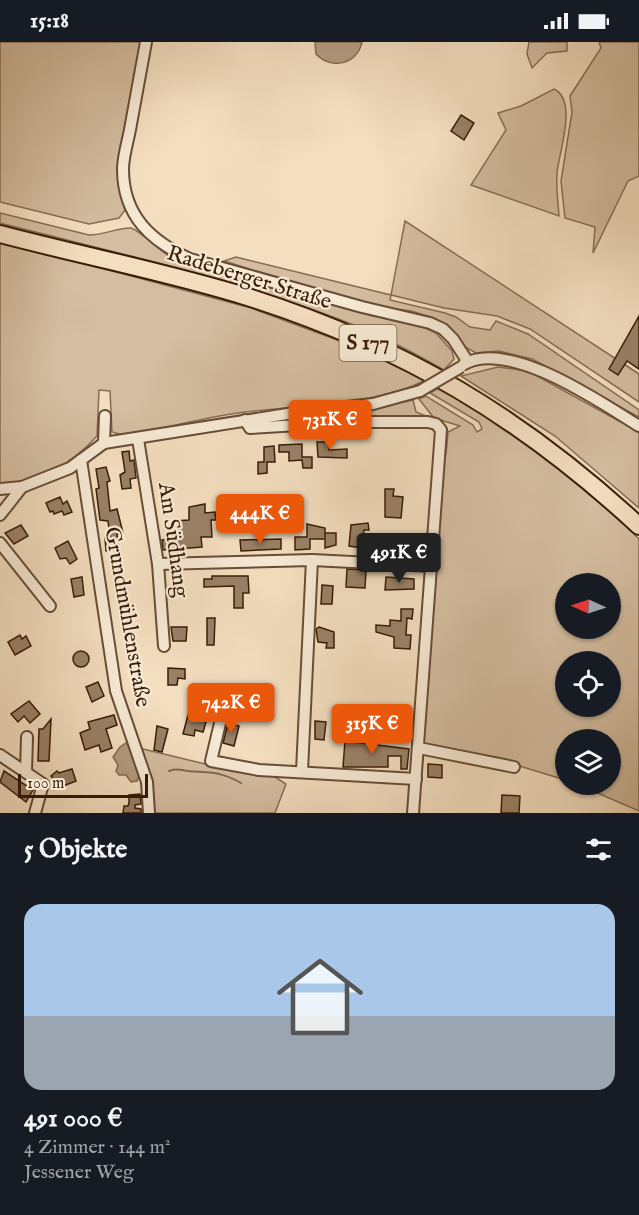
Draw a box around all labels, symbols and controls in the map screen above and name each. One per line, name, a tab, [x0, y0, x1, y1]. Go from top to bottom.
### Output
text: 15:18	[30, 7, 69, 35]
street label: Radeberger Straße	[163, 240, 335, 316]
road number: S 177	[340, 325, 397, 361]
pin: 731K €	[281, 400, 379, 451]
text: 731K €	[303, 407, 357, 432]
street label: Am Südhang	[151, 480, 195, 600]
pin: 444K €	[211, 494, 309, 545]
text: 444K €	[230, 501, 290, 526]
street label: Grundmühlenstraße	[97, 525, 157, 709]
pin: 491K €	[350, 533, 448, 584]
text: 491K €	[371, 540, 427, 565]
north arrow	[555, 573, 621, 639]
map controls	[555, 573, 621, 795]
button: locate	[555, 651, 621, 717]
pin: 742K €	[182, 683, 280, 734]
text: 742K €	[201, 690, 261, 715]
pin: 315K €	[323, 704, 421, 755]
text: 315K €	[346, 711, 398, 736]
button: layers	[555, 729, 621, 795]
scale bar	[18, 771, 148, 798]
text: 100 m	[27, 774, 64, 794]
text: 5 Objekte	[24, 833, 127, 866]
icon: filters	[582, 833, 615, 866]
icon: home	[266, 943, 374, 1051]
text: 491 000 €	[24, 1102, 123, 1135]
text: 4 Zimmer · 144 m²	[24, 1135, 171, 1160]
text: Jessener Weg	[24, 1160, 134, 1185]

